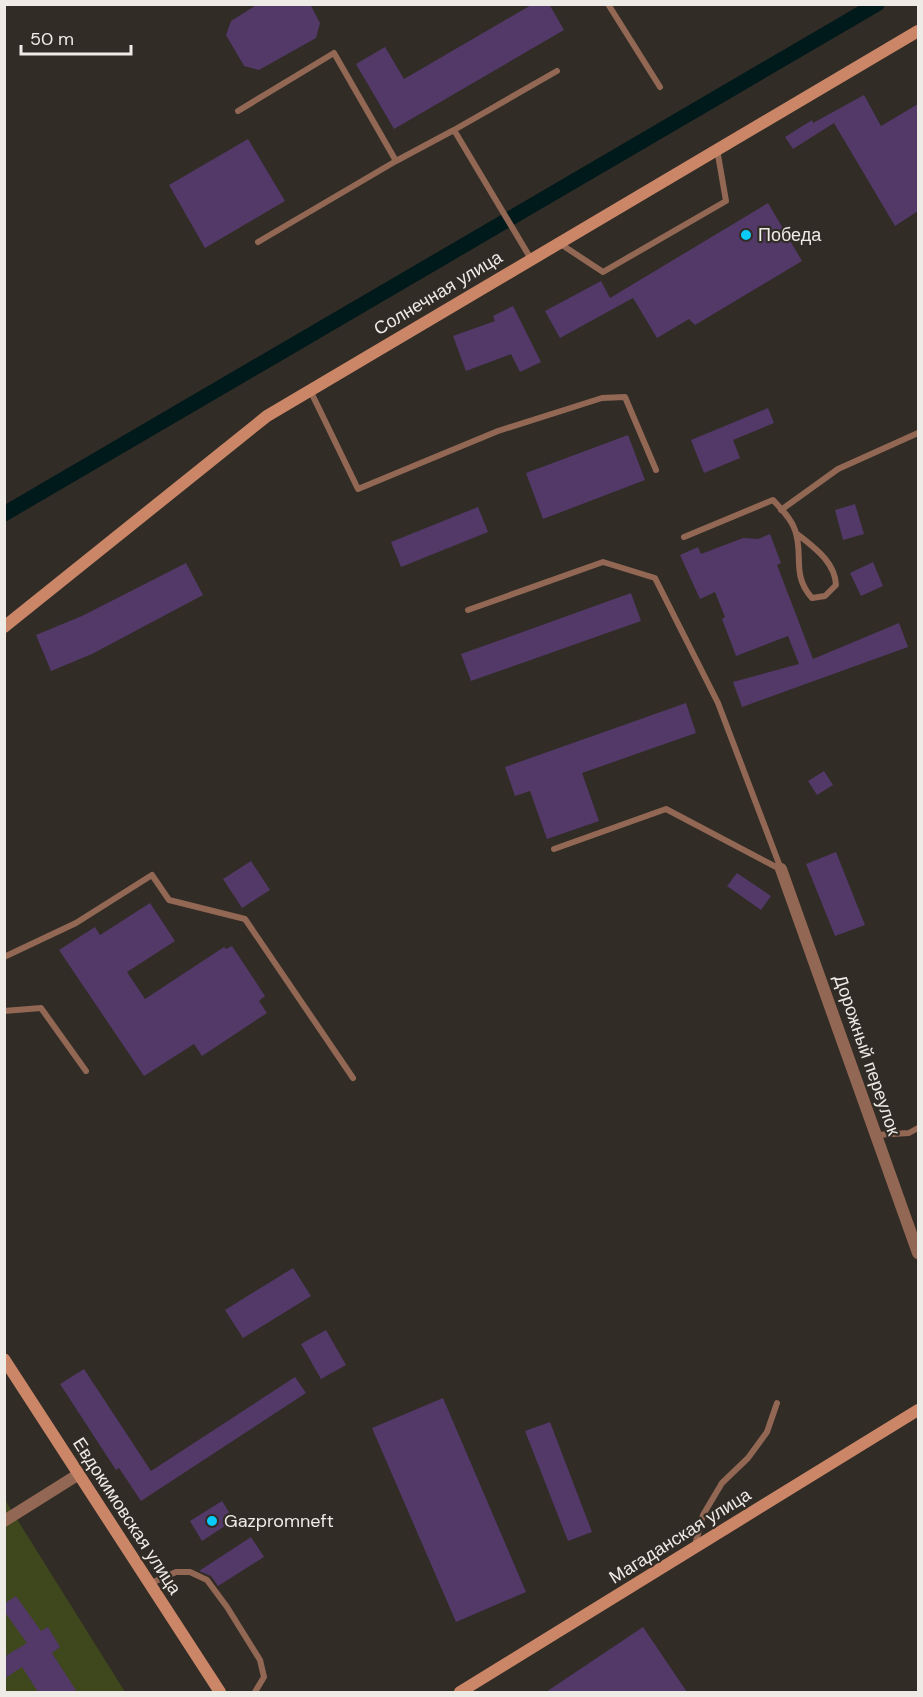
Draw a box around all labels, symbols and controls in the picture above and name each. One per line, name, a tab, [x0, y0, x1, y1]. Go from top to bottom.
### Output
scale bar	[21, 18, 130, 56]
text: 50 m	[30, 27, 74, 51]
place label: Победа	[758, 223, 822, 247]
marker: Победа	[739, 228, 753, 242]
street label: Солнечная улица	[369, 245, 508, 341]
street label: Дорожный переулок	[828, 971, 906, 1139]
street label: Евдокимовская улица	[67, 1433, 187, 1600]
street label: Магаданская улица	[604, 1482, 756, 1589]
place label: Gazpromneft	[224, 1509, 334, 1533]
marker: Gazpromneft	[205, 1514, 219, 1528]

